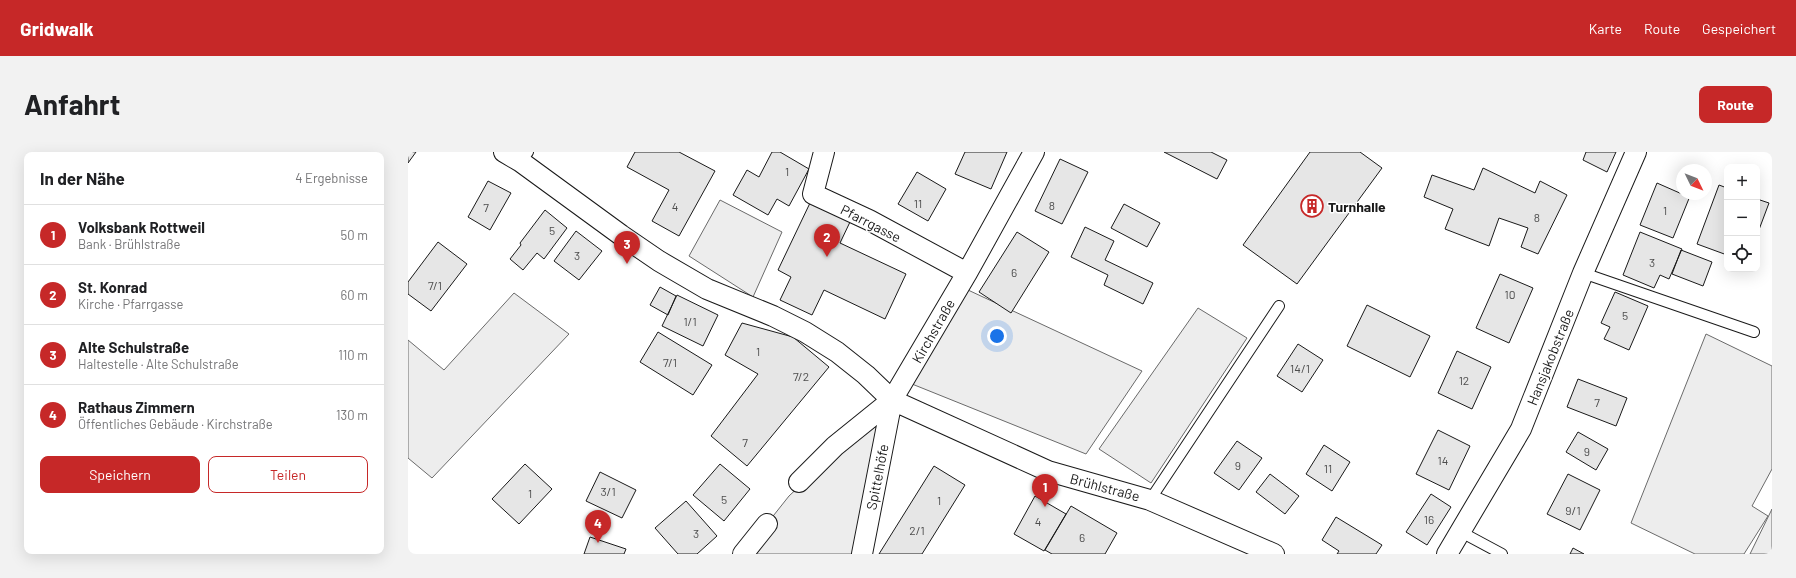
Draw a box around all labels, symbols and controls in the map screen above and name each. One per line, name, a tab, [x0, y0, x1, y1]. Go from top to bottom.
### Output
text: Gridwalk	[20, 17, 94, 40]
text: Karte	[1589, 20, 1622, 37]
text: Route	[1644, 20, 1680, 37]
text: Gespeichert	[1702, 20, 1776, 37]
button: Route	[1699, 86, 1772, 123]
text: Anfahrt	[24, 87, 120, 121]
house number: 1	[785, 164, 789, 178]
north arrow	[1676, 164, 1712, 200]
map controls	[1724, 164, 1760, 272]
button: +	[1724, 164, 1760, 200]
text: In der Nähe	[40, 168, 125, 188]
text: 4 Ergebnisse	[295, 170, 368, 186]
building icon: Turnhalle	[1299, 193, 1325, 219]
house number: 11	[914, 196, 922, 210]
house number: 8	[1049, 198, 1055, 212]
place label: Turnhalle	[1328, 198, 1386, 215]
house number: 4	[672, 199, 678, 213]
house number: 7	[483, 200, 489, 214]
button: −	[1724, 200, 1760, 236]
street label: Pfarrgasse	[838, 201, 904, 245]
house number: 1	[1663, 203, 1667, 217]
house number: 8	[1534, 210, 1540, 224]
text: Volksbank Rottweil	[78, 218, 205, 236]
house number: 5	[549, 223, 555, 237]
pin: 2	[814, 224, 840, 257]
text: 1	[51, 227, 55, 243]
text: 50 m	[341, 227, 368, 243]
pin: 3	[614, 231, 640, 264]
text: Bank · Brühlstraße	[78, 236, 181, 252]
button: locate	[1724, 236, 1760, 272]
house number: 3	[574, 248, 580, 262]
house number: 3	[1649, 255, 1655, 269]
house number: 6	[1011, 265, 1017, 279]
text: St. Konrad	[78, 278, 147, 296]
house number: 7/1	[428, 278, 442, 292]
text: 2	[49, 287, 57, 303]
text: 60 m	[341, 287, 368, 303]
house number: 10	[1505, 287, 1515, 301]
text: Kirche · Pfarrgasse	[78, 296, 183, 312]
street label: Kirchstraße	[908, 296, 958, 366]
street label: Hansjakobstraße	[1523, 306, 1577, 408]
house number: 5	[1622, 308, 1628, 322]
house number: 1/1	[683, 314, 697, 328]
your location	[987, 326, 1007, 346]
text: Alte Schulstraße	[78, 338, 189, 356]
house number: 1	[756, 344, 760, 358]
text: 3	[49, 347, 57, 363]
text: 110 m	[338, 347, 368, 363]
house number: 7/1	[663, 355, 677, 369]
text: Haltestelle · Alte Schulstraße	[78, 356, 239, 372]
house number: 14/1	[1290, 361, 1310, 375]
house number: 7/2	[793, 369, 809, 383]
house number: 12	[1459, 373, 1469, 387]
house number: 7	[1594, 395, 1600, 409]
text: Rathaus Zimmern	[78, 398, 195, 416]
text: 4	[49, 407, 57, 423]
text: 130 m	[336, 407, 368, 423]
text: Öffentliches Gebäude · Kirchstraße	[78, 416, 273, 432]
house number: 7	[742, 435, 748, 449]
street label: Spittelhöfe	[862, 443, 892, 511]
house number: 9	[1584, 444, 1590, 458]
house number: 14	[1438, 453, 1448, 467]
button: Speichern	[40, 456, 200, 493]
button: Teilen	[208, 456, 368, 493]
house number: 9	[1235, 458, 1241, 472]
house number: 11	[1324, 461, 1332, 475]
street label: Brühlstraße	[1068, 470, 1142, 504]
pin: 1	[1032, 474, 1058, 507]
house number: 3/1	[600, 484, 616, 498]
house number: 1	[528, 486, 532, 500]
house number: 5	[721, 492, 727, 506]
house number: 1	[937, 493, 941, 507]
house number: 9/1	[1565, 503, 1581, 517]
pin: 4	[585, 510, 611, 543]
house number: 16	[1424, 512, 1434, 526]
house number: 4	[1035, 514, 1041, 528]
house number: 2/1	[909, 523, 925, 537]
house number: 3	[693, 526, 699, 540]
house number: 6	[1079, 530, 1085, 544]

